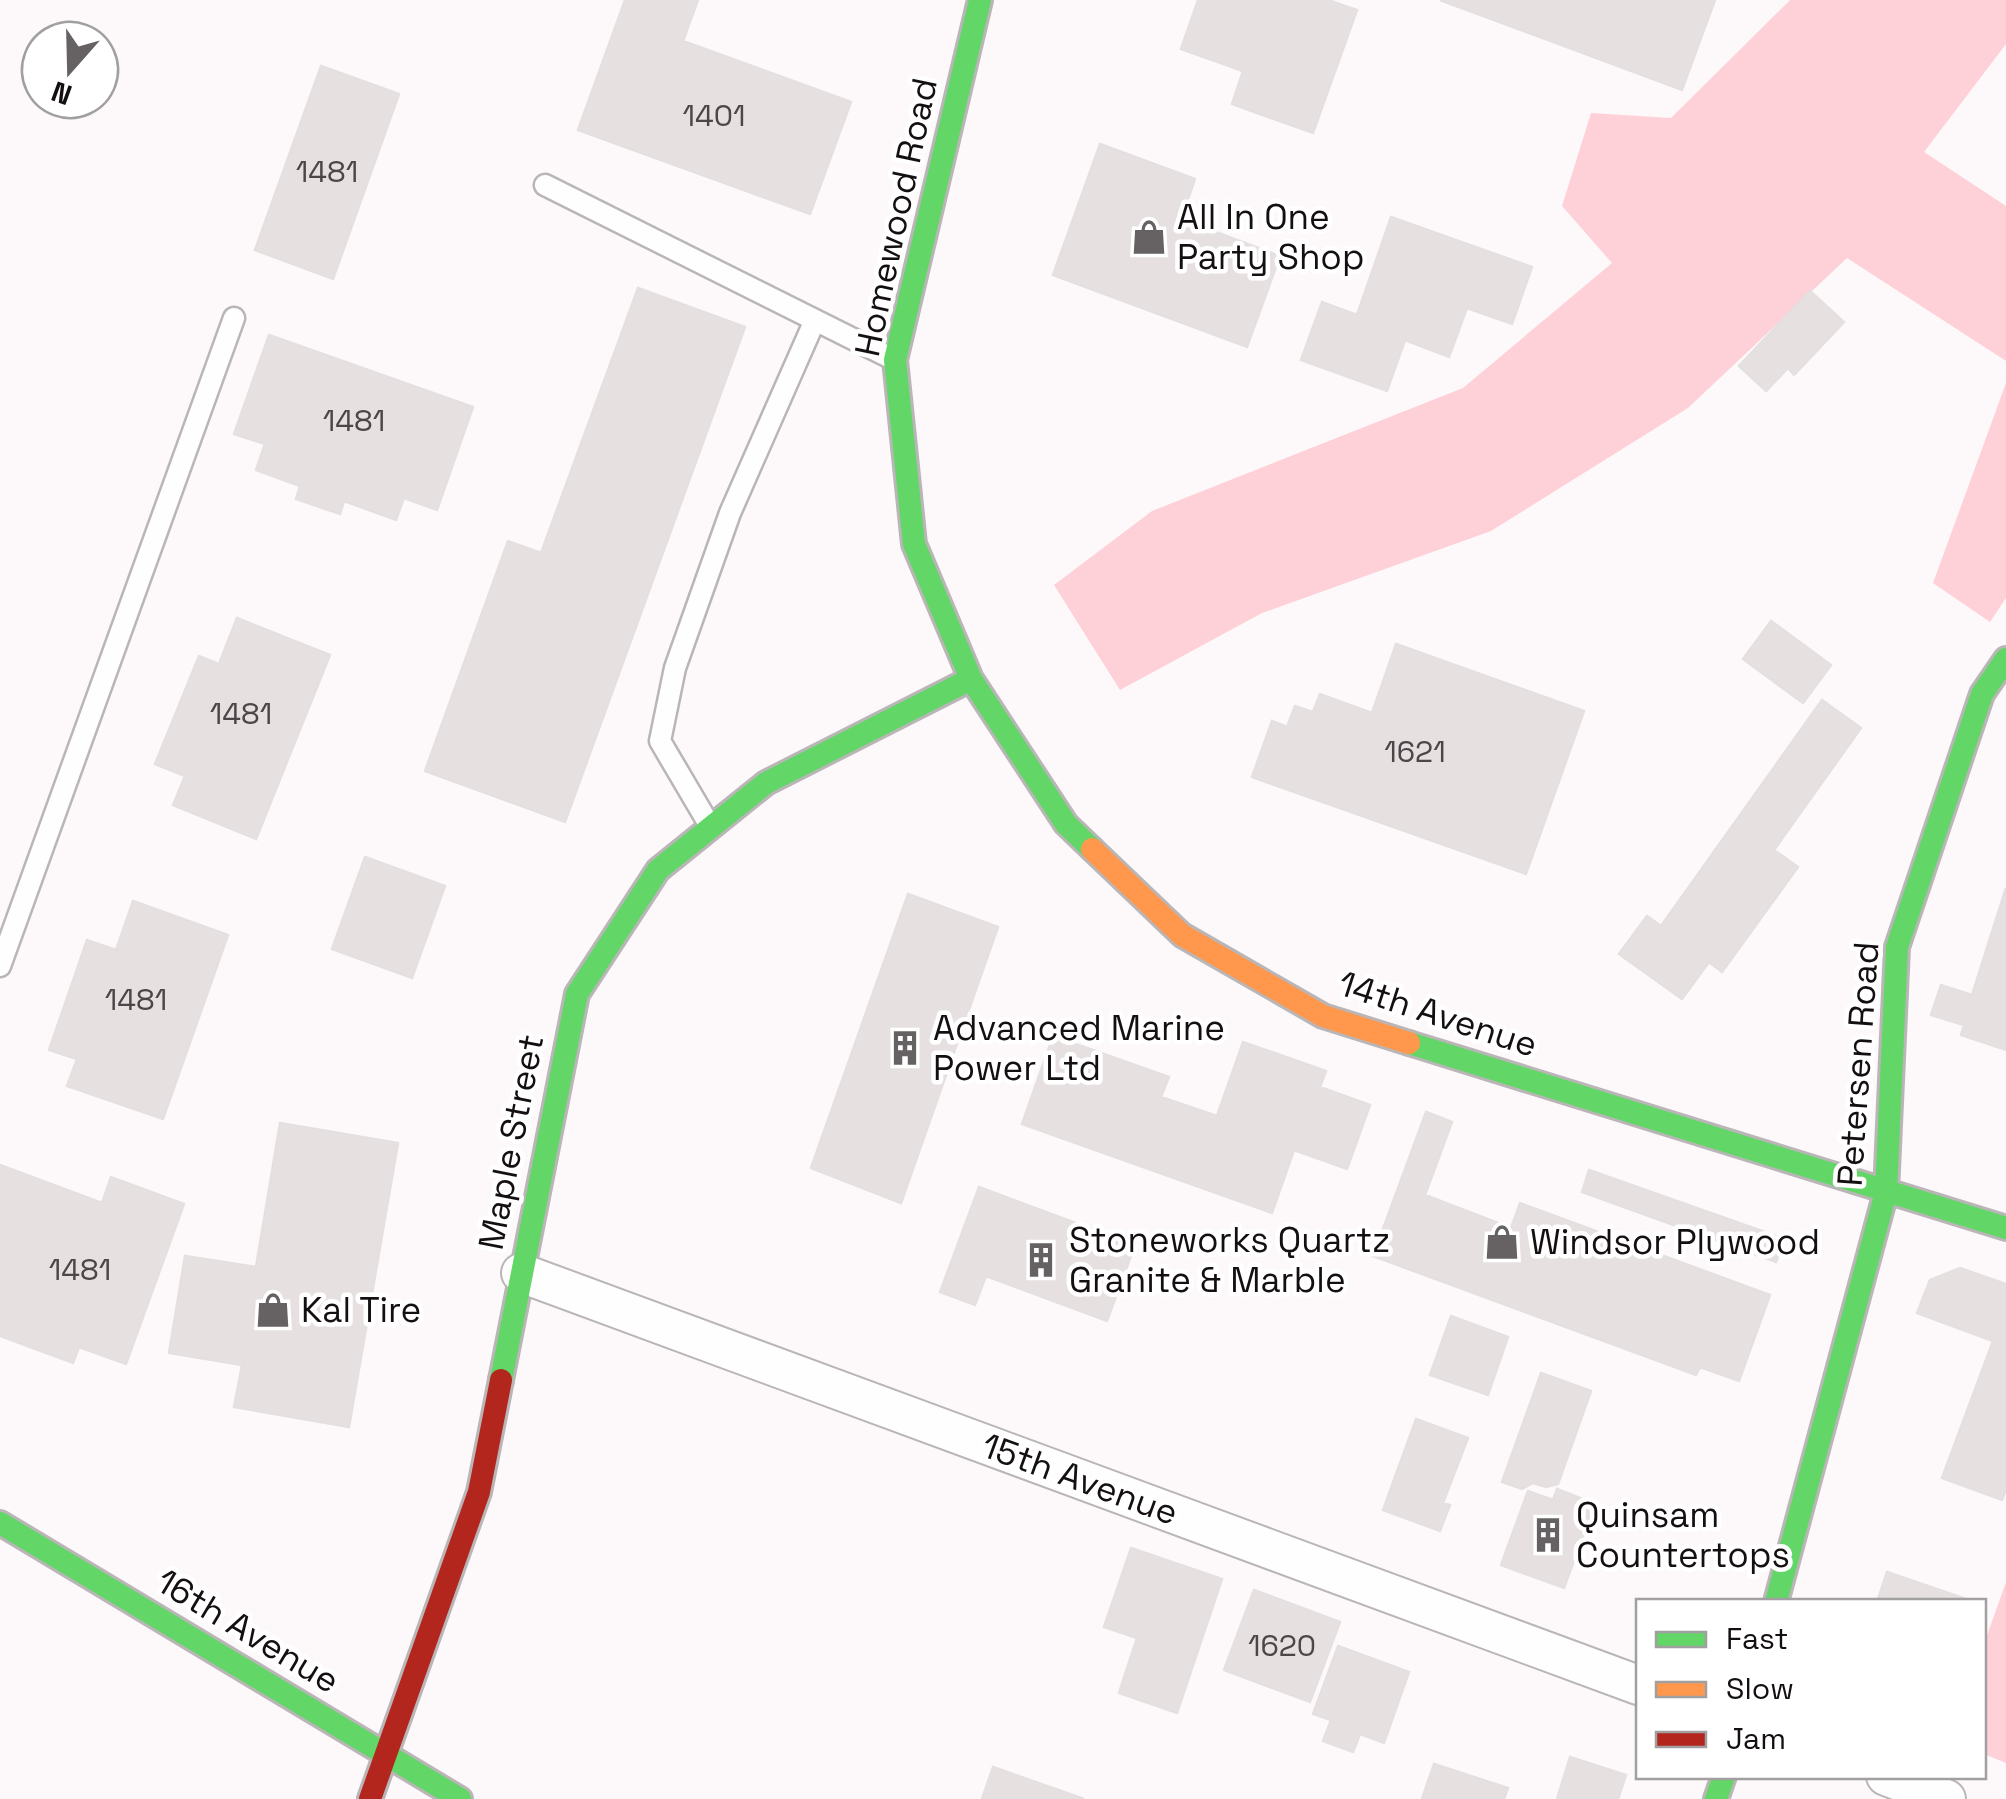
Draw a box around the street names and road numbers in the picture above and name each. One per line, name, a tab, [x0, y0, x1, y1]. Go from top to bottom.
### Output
street label: Homewood Road	[845, 74, 947, 360]
street label: Petersen Road	[1828, 940, 1888, 1188]
street label: 14th Avenue	[1333, 961, 1543, 1067]
street label: Maple Street	[469, 1031, 553, 1253]
street label: 15th Avenue	[976, 1423, 1184, 1535]
street label: 16th Avenue	[148, 1559, 348, 1703]

